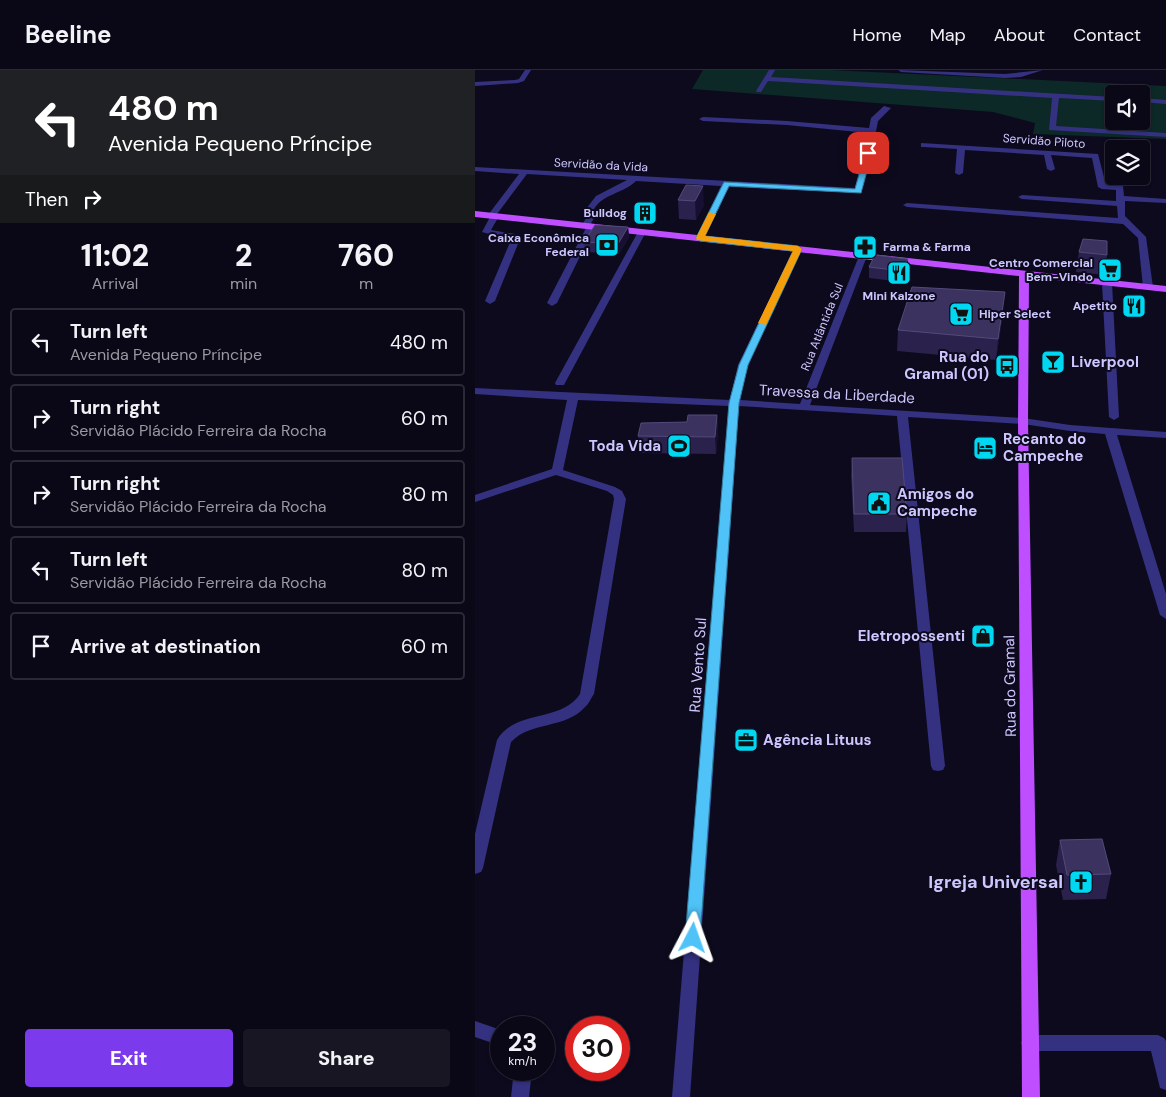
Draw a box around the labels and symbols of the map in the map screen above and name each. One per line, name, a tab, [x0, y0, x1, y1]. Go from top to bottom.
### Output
street label: Servidão Piloto	[1002, 130, 1086, 152]
pin	[847, 132, 889, 174]
street label: Servidão da Vida	[554, 155, 648, 175]
building icon: Bulldog	[632, 200, 658, 226]
place label: Bulldog	[584, 205, 627, 221]
place label: Caixa Econômica Federal	[488, 230, 589, 260]
bank icon: Caixa Econômica Federal	[594, 232, 620, 258]
pharmacy icon: Farma & Farma	[852, 234, 878, 260]
place label: Farma & Farma	[883, 239, 971, 255]
place label: Centro Comercial Bem-Vindo	[989, 255, 1093, 285]
supermarket icon: Centro Comercial Bem-Vindo	[1097, 257, 1123, 283]
restaurant icon: Mini Kalzone	[886, 260, 912, 286]
street label: Rua Atlântida Sul	[797, 281, 847, 373]
place label: Mini Kalzone	[863, 288, 935, 304]
restaurant icon: Apetito	[1121, 293, 1147, 319]
place label: Apetito	[1073, 298, 1117, 314]
supermarket icon: Hiper Select	[948, 301, 974, 327]
place label: Hiper Select	[979, 306, 1051, 322]
place label: Rua do Gramal (01)	[904, 347, 989, 384]
bar icon: Liverpool	[1040, 349, 1066, 375]
place label: Liverpool	[1071, 352, 1139, 372]
bus stop icon: Rua do Gramal (01)	[994, 353, 1020, 379]
street label: Travessa da Liberdade	[759, 380, 915, 408]
place label: Recanto do Campeche	[1003, 429, 1086, 466]
sports icon: Toda Vida	[666, 433, 692, 459]
hotel icon: Recanto do Campeche	[972, 435, 998, 461]
place label: Toda Vida	[589, 436, 661, 456]
place label: Amigos do Campeche	[897, 484, 977, 521]
public building icon: Amigos do Campeche	[866, 490, 892, 516]
street label: Rua Vento Sul	[685, 617, 711, 713]
shop icon: Eletropossenti	[970, 623, 996, 649]
place label: Eletropossenti	[858, 626, 965, 646]
street label: Rua do Gramal	[999, 635, 1021, 737]
office icon: Agência Lituus	[733, 727, 759, 753]
place label: Agência Lituus	[763, 730, 872, 750]
church icon: Igreja Universal	[1068, 869, 1094, 895]
place label: Igreja Universal	[928, 870, 1063, 894]
position arrow	[666, 911, 718, 963]
speed limit sign: 30	[565, 1016, 630, 1081]

